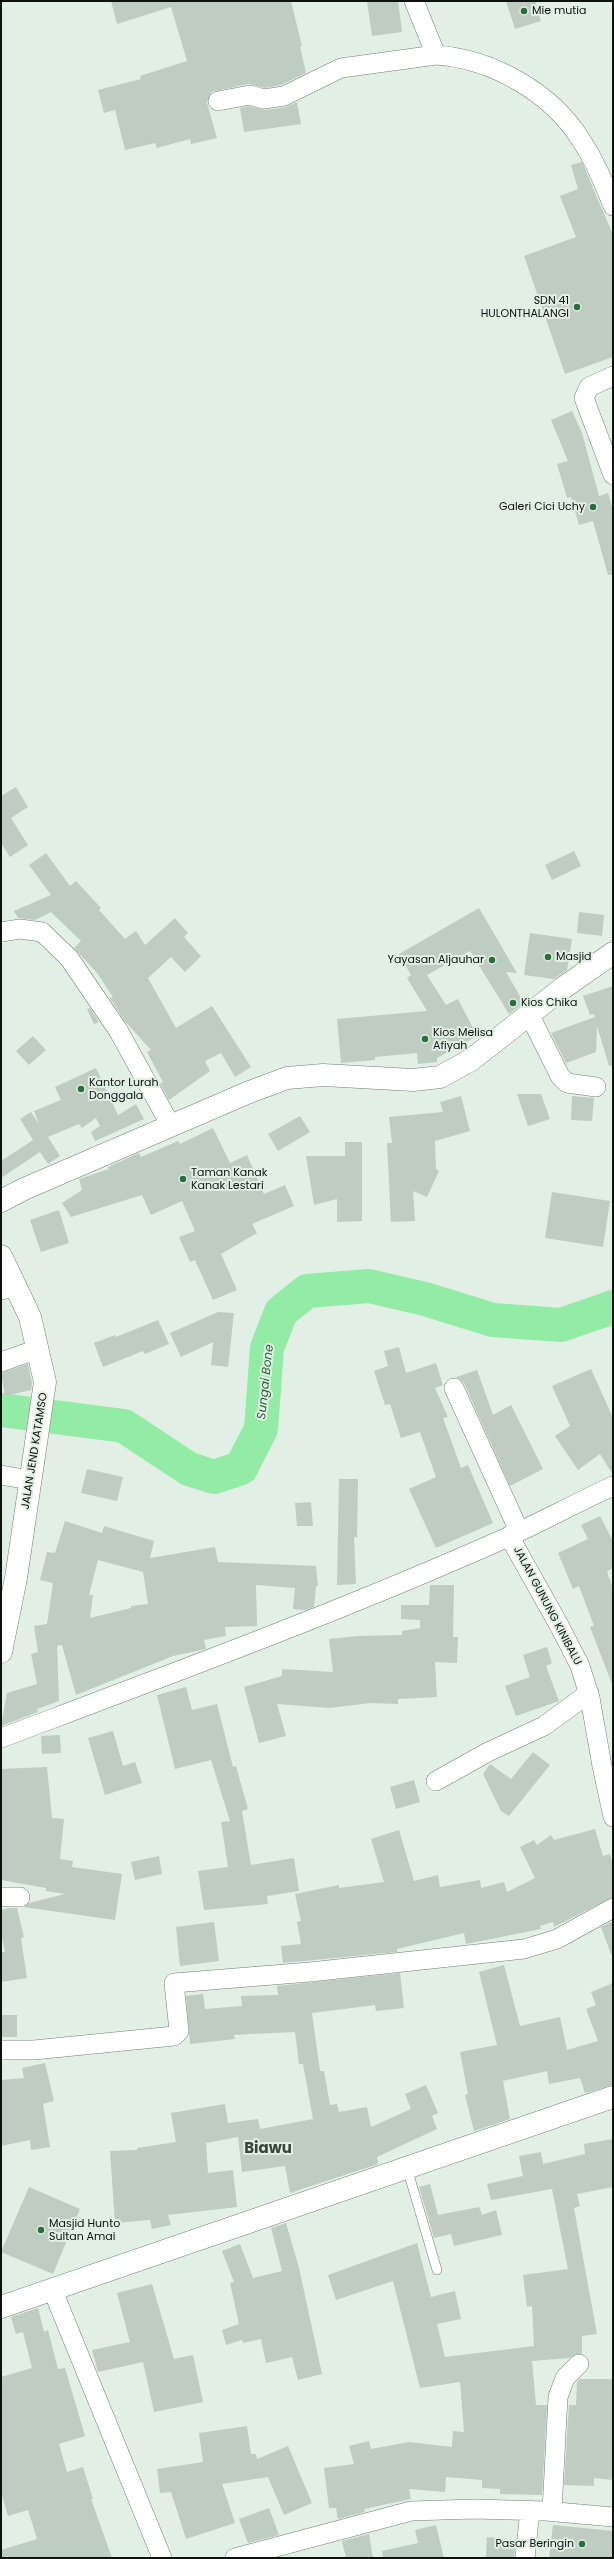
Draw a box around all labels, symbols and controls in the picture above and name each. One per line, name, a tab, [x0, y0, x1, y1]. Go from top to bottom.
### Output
place label: Mie mutia	[532, 4, 586, 18]
marker: Mie mutia	[519, 6, 529, 16]
place label: SDN 41 HULONTHALANGI	[481, 294, 569, 320]
marker: SDN 41 HULONTHALANGI	[572, 302, 582, 312]
place label: Galeri Cici Uchy	[499, 500, 585, 514]
marker: Galeri Cici Uchy	[588, 502, 598, 512]
place label: Masjid	[556, 950, 592, 964]
marker: Masjid	[543, 952, 553, 962]
place label: Yayasan Aljauhar	[387, 953, 484, 967]
marker: Yayasan Aljauhar	[487, 955, 497, 965]
place label: Kios Chika	[521, 996, 577, 1010]
marker: Kios Chika	[508, 998, 518, 1008]
place label: Kios Melisa Afiyah	[433, 1026, 493, 1052]
marker: Kios Melisa Afiyah	[420, 1034, 430, 1044]
place label: Kantor Lurah Donggala	[89, 1076, 159, 1102]
marker: Kantor Lurah Donggala	[76, 1084, 86, 1094]
place label: Taman Kanak Kanak Lestari	[191, 1166, 267, 1192]
marker: Taman Kanak Kanak Lestari	[178, 1174, 188, 1184]
water label: Sungai Bone	[255, 1344, 277, 1420]
street label: JALAN JEND KATAMSO	[19, 1392, 51, 1510]
street label: JALAN GUNUNG KINIBALU	[510, 1544, 584, 1668]
district label: Biawu	[244, 2140, 292, 2158]
place label: Masjid Hunto Sultan Amai	[49, 2217, 120, 2243]
marker: Masjid Hunto Sultan Amai	[36, 2225, 46, 2235]
place label: Pasar Beringin	[495, 2537, 574, 2551]
marker: Pasar Beringin	[577, 2539, 587, 2549]

